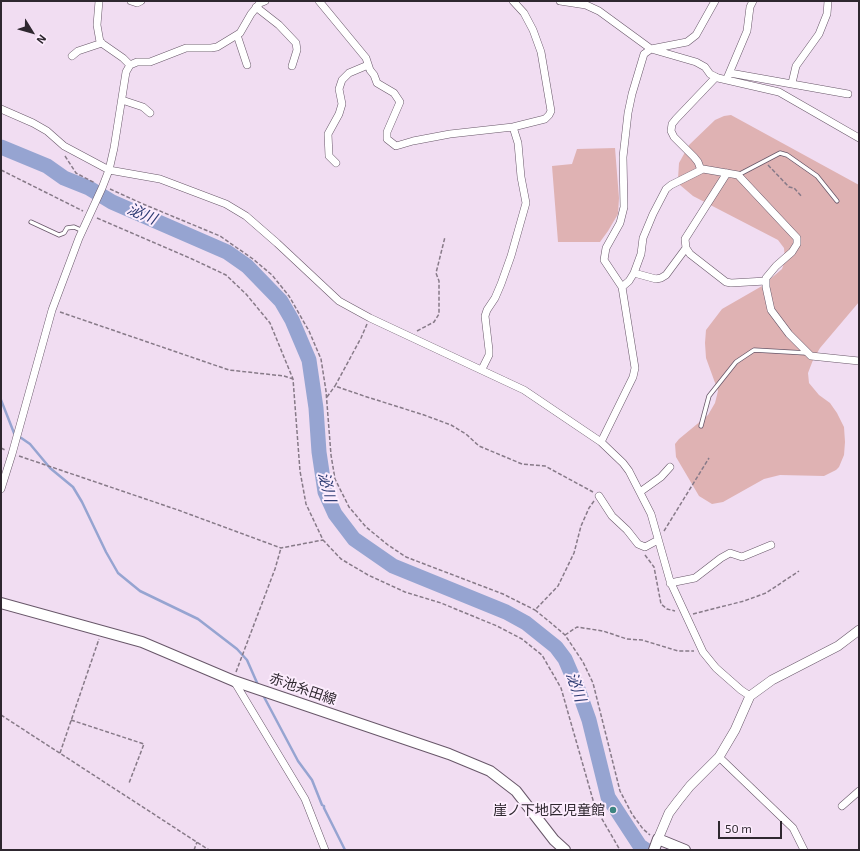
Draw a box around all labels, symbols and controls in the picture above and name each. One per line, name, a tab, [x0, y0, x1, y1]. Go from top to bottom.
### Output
north arrow	[12, 12, 52, 52]
text: N	[34, 32, 50, 47]
water label: 泌川	[125, 200, 159, 228]
water label: 泌川	[315, 470, 339, 504]
street label: 赤池糸田線	[267, 670, 339, 708]
water label: 泌川	[562, 670, 590, 704]
place label: 崖ノ下地区児童館	[493, 802, 605, 818]
marker: 崖ノ下地区児童館	[608, 805, 618, 815]
scale bar	[720, 813, 784, 839]
text: 50 m	[725, 821, 752, 835]

